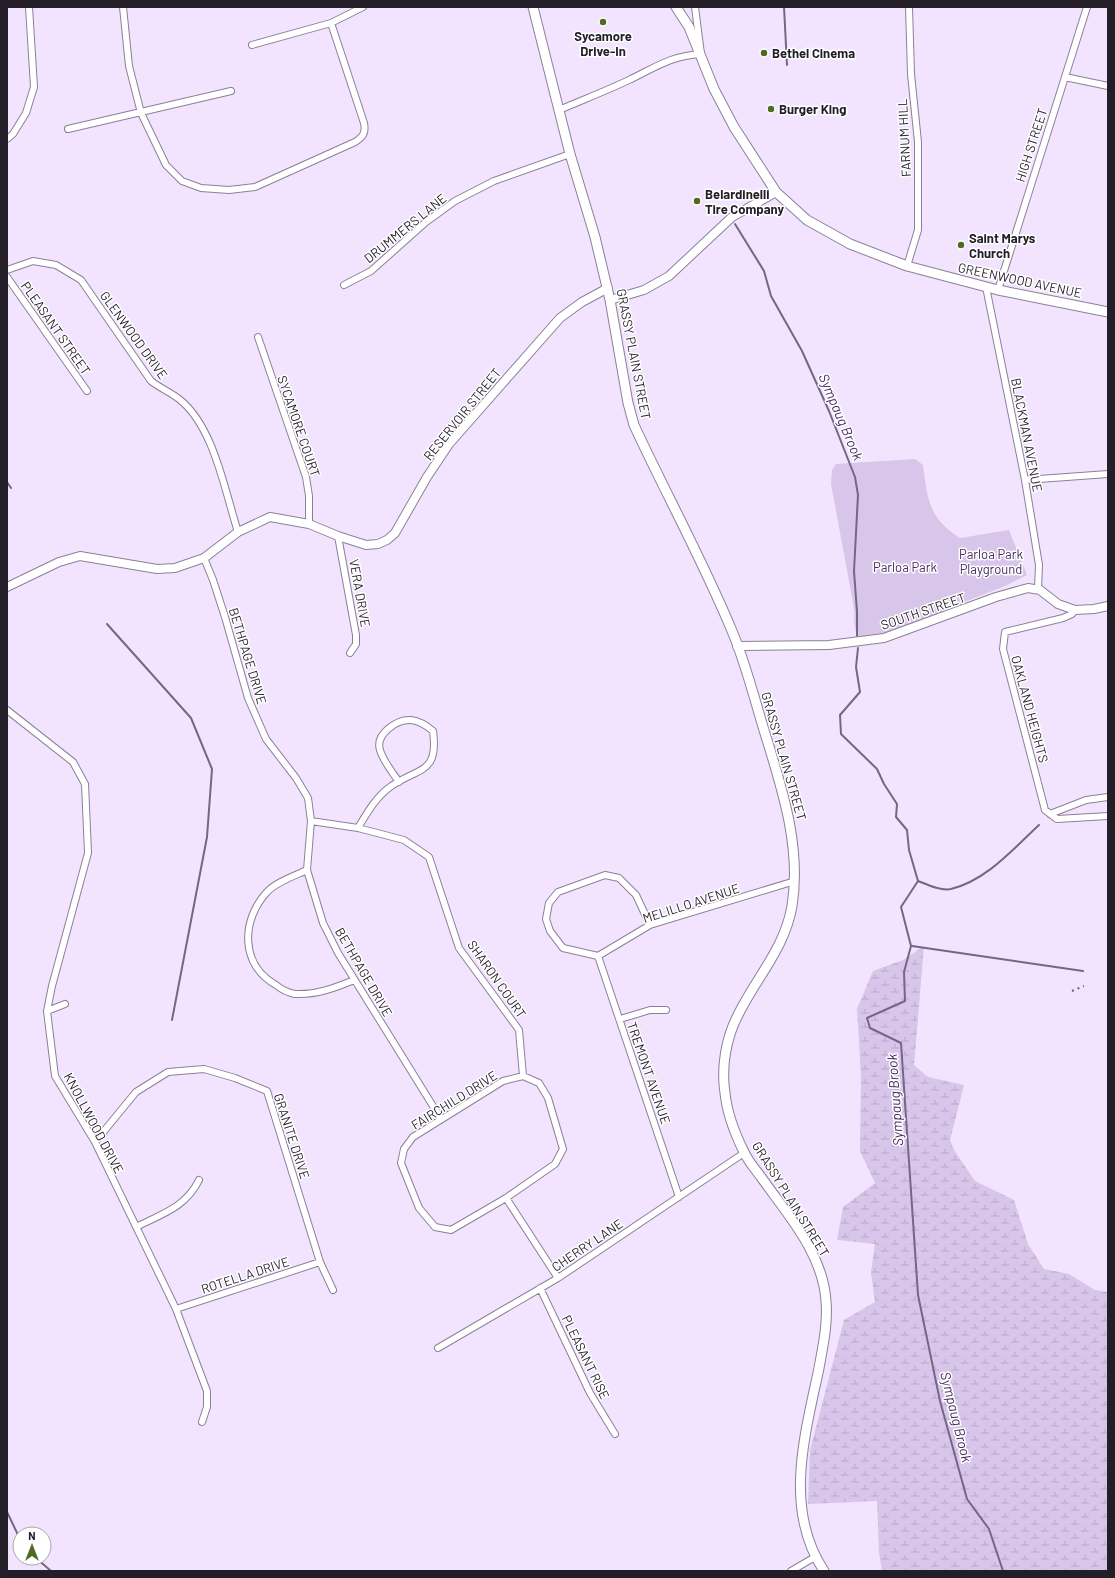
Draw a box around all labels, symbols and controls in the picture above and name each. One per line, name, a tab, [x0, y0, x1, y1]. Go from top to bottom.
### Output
marker: Sycamore Drive-In	[598, 17, 608, 27]
place label: Sycamore Drive-In	[574, 28, 632, 59]
place label: Bethel Cinema	[772, 45, 855, 61]
marker: Bethel Cinema	[759, 48, 769, 58]
street label: FARNUM HILL	[894, 98, 914, 178]
place label: Burger King	[779, 101, 846, 117]
marker: Burger King	[766, 104, 776, 114]
street label: HIGH STREET	[1012, 106, 1050, 184]
place label: Belardinelli Tire Company	[705, 186, 784, 217]
street label: DRUMMERS LANE	[361, 190, 450, 266]
marker: Belardinelli Tire Company	[692, 196, 702, 206]
place label: Saint Marys Church	[969, 230, 1036, 261]
marker: Saint Marys Church	[956, 240, 966, 250]
street label: GREENWOOD AVENUE	[957, 259, 1083, 301]
street label: PLEASANT STREET	[18, 278, 94, 378]
street label: GRASSY PLAIN STREET	[613, 287, 655, 421]
street label: GLENWOOD DRIVE	[97, 288, 171, 382]
street label: RESERVOIR STREET	[420, 365, 504, 463]
water label: Sympaug Brook	[816, 371, 867, 463]
street label: SYCAMORE COURT	[274, 373, 324, 479]
street label: BLACKMAN AVENUE	[1008, 377, 1046, 494]
park label: Parloa Park Playground	[959, 546, 1023, 577]
street label: VERA DRIVE	[346, 558, 374, 628]
park label: Parloa Park	[873, 559, 937, 575]
street label: SOUTH STREET	[879, 589, 967, 633]
street label: BETHPAGE DRIVE	[226, 606, 270, 706]
street label: OAKLAND HEIGHTS	[1008, 654, 1052, 764]
street label: GRASSY PLAIN STREET	[758, 690, 810, 822]
street label: MELILLO AVENUE	[640, 880, 742, 926]
street label: BETHPAGE DRIVE	[332, 925, 396, 1019]
street label: SHARON COURT	[464, 937, 530, 1021]
street label: TREMONT AVENUE	[624, 1020, 674, 1126]
water label: Sympaug Brook	[883, 1053, 906, 1147]
street label: FAIRCHILD DRIVE	[408, 1067, 500, 1133]
street label: KNOLLWOOD DRIVE	[61, 1070, 127, 1176]
street label: GRANITE DRIVE	[271, 1091, 313, 1181]
street label: GRASSY PLAIN STREET	[749, 1138, 833, 1260]
street label: CHERRY LANE	[548, 1215, 626, 1275]
street label: ROTELLA DRIVE	[199, 1253, 291, 1297]
street label: PLEASANT RISE	[559, 1312, 613, 1402]
water label: Sympaug Brook	[937, 1370, 976, 1464]
north arrow	[12, 1526, 52, 1566]
text: N	[28, 1529, 36, 1542]

